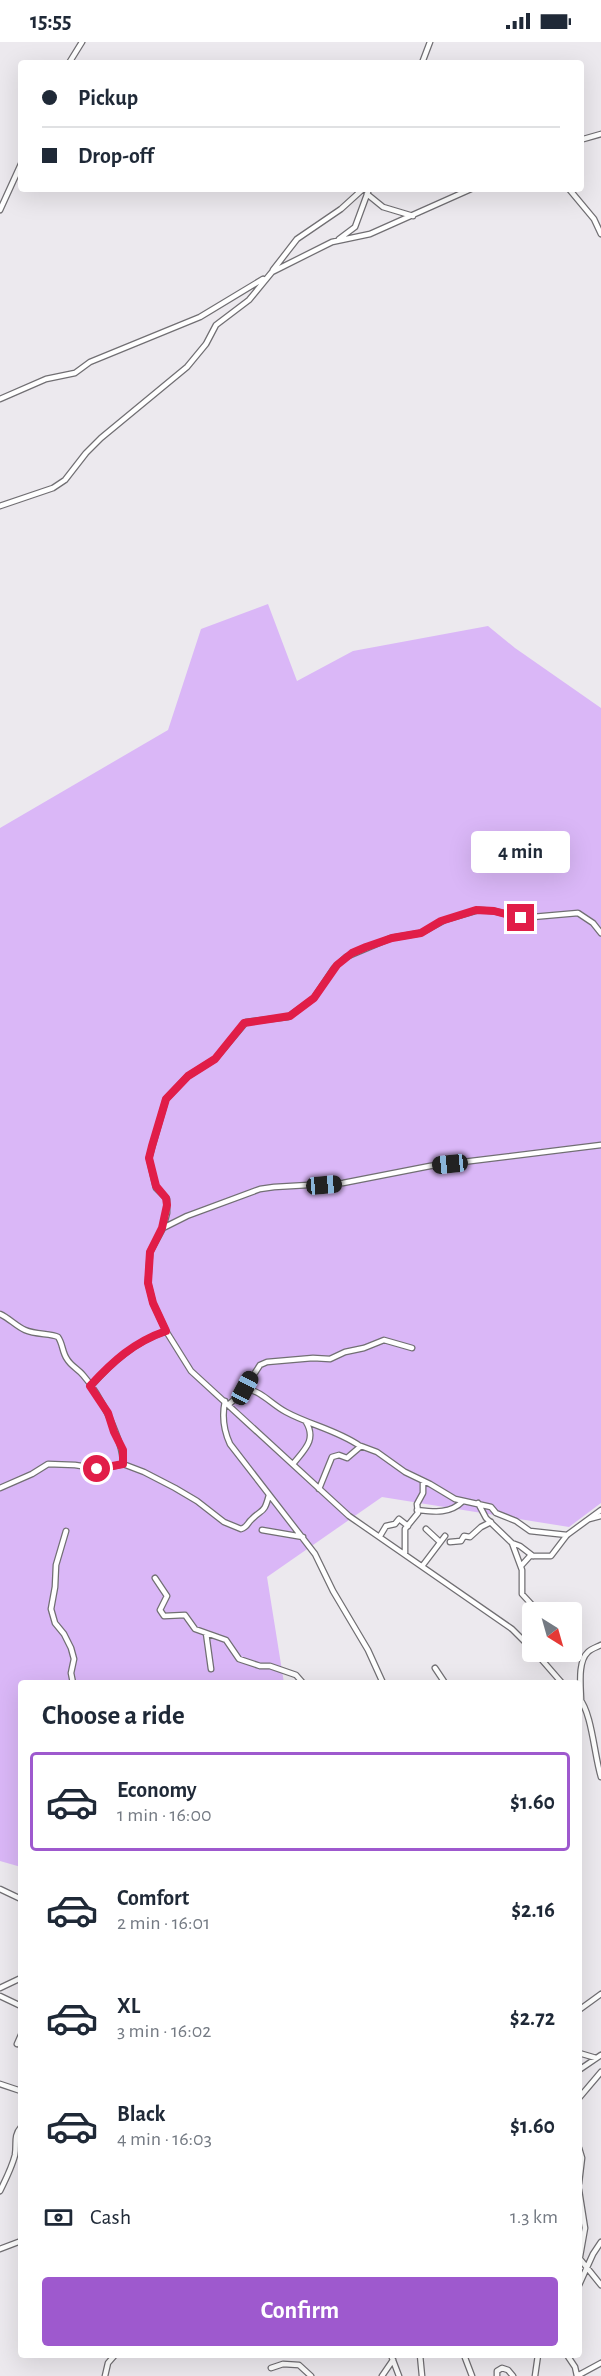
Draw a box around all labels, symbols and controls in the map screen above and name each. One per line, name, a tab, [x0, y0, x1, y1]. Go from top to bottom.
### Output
text: 15:55	[30, 10, 71, 32]
text: Pickup	[78, 87, 138, 109]
text: Drop-off	[78, 145, 154, 167]
callout: 4 min	[472, 831, 570, 873]
text: 4 min	[498, 842, 543, 862]
route end	[507, 904, 534, 931]
car	[431, 1153, 469, 1175]
car	[305, 1174, 343, 1196]
car	[229, 1368, 261, 1408]
route start	[83, 1455, 110, 1482]
north arrow	[522, 1602, 582, 1662]
map controls	[522, 1602, 582, 1662]
text: Choose a ride	[42, 1702, 185, 1729]
icon: car	[45, 1775, 99, 1829]
text: Economy	[117, 1779, 197, 1801]
text: $1.60	[510, 1791, 555, 1813]
text: 1 min · 16:00	[117, 1805, 212, 1825]
icon: car	[45, 1883, 99, 1937]
text: Comfort	[117, 1887, 189, 1909]
text: $2.16	[511, 1899, 555, 1921]
text: 2 min · 16:01	[117, 1913, 210, 1933]
icon: car	[45, 1991, 99, 2045]
text: XL	[117, 1995, 140, 2017]
text: $2.72	[510, 2007, 555, 2029]
text: 3 min · 16:02	[117, 2021, 211, 2041]
icon: car	[45, 2099, 99, 2153]
text: Black	[117, 2103, 165, 2125]
text: $1.60	[510, 2115, 555, 2137]
text: 4 min · 16:03	[117, 2129, 212, 2149]
icon: cash	[42, 2201, 75, 2234]
text: Cash	[90, 2206, 131, 2228]
text: 1.3 km	[510, 2207, 558, 2227]
button: Confirm	[42, 2277, 558, 2346]

